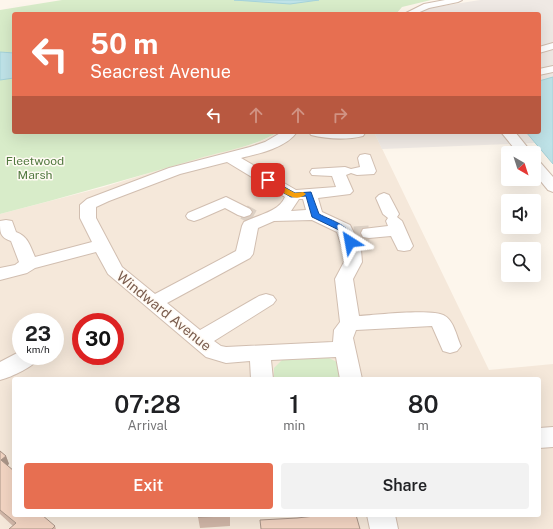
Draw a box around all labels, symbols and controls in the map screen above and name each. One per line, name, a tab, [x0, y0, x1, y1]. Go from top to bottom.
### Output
text: 50 m	[90, 27, 158, 60]
icon: left	[24, 28, 76, 80]
text: Seacrest Avenue	[90, 61, 231, 82]
icon: left	[203, 104, 225, 126]
icon: ahead	[245, 104, 267, 126]
icon: ahead	[287, 104, 309, 126]
icon: right	[329, 104, 351, 126]
north arrow	[501, 146, 541, 186]
map controls	[501, 146, 541, 282]
park label: Fleetwood Marsh	[6, 154, 64, 182]
pin	[251, 163, 285, 197]
icon: arrive	[257, 169, 279, 191]
button: sound	[501, 194, 541, 234]
position arrow	[329, 221, 371, 263]
button: search	[501, 242, 541, 282]
street label: Windward Avenue	[113, 268, 215, 354]
speed limit sign: 30	[72, 313, 124, 365]
text: 23	[25, 322, 51, 346]
text: km/h	[26, 343, 50, 355]
text: 07:28	[114, 390, 181, 418]
text: 1	[289, 390, 299, 418]
text: 80	[408, 390, 439, 418]
text: Arrival	[128, 418, 168, 433]
text: min	[283, 418, 305, 433]
text: m	[418, 418, 429, 433]
button: Exit	[24, 463, 273, 509]
button: Share	[281, 463, 529, 509]

